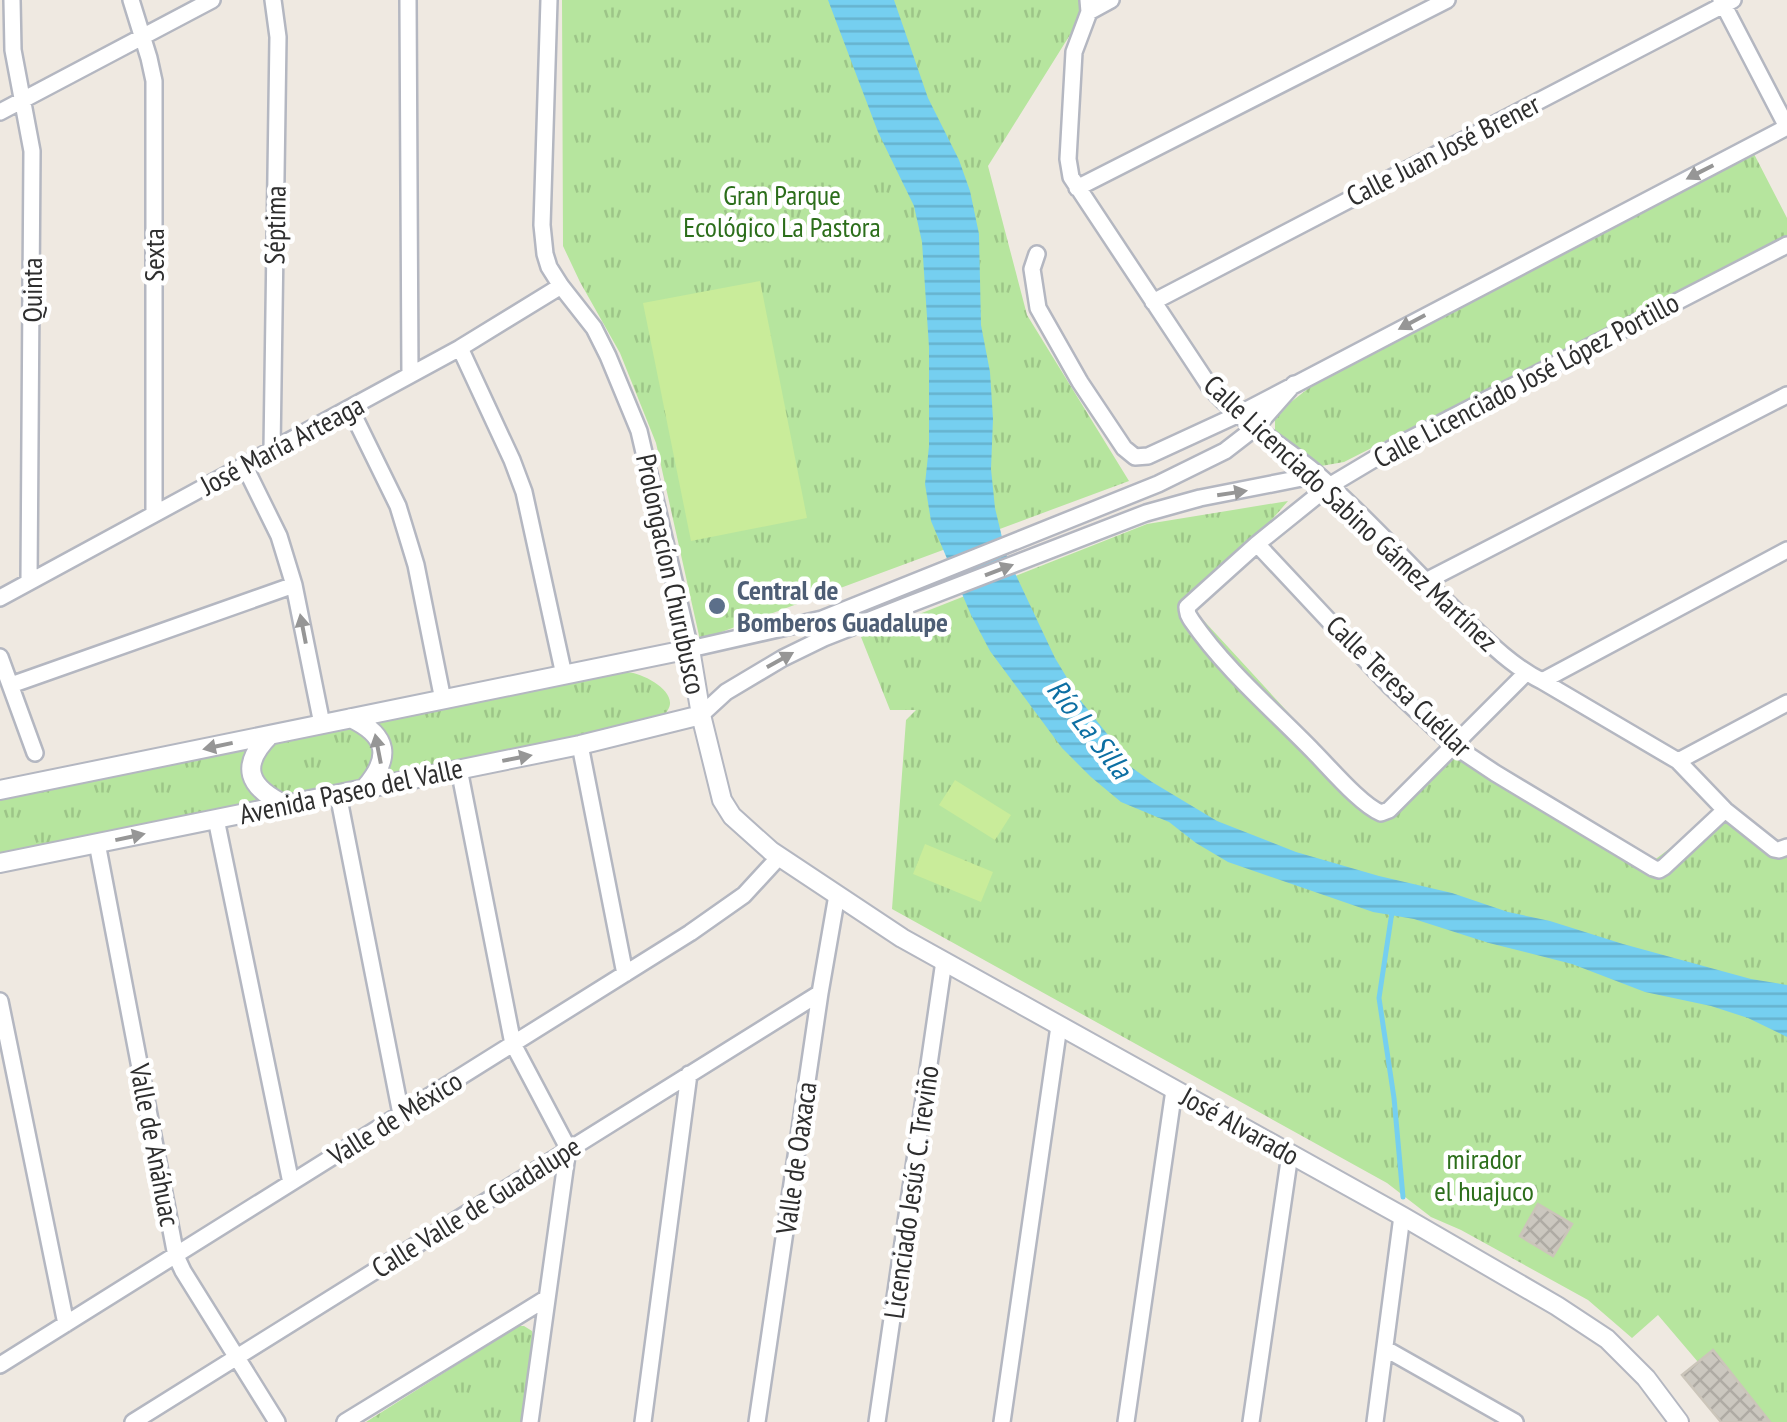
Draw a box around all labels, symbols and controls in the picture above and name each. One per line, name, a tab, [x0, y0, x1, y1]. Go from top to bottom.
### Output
street label: Calle Juan José Brener	[1340, 85, 1546, 214]
one-way arrow	[1686, 163, 1715, 180]
park label: Gran Parque Ecológico La Pastora	[683, 176, 881, 245]
street label: Séptima	[255, 185, 294, 265]
street label: Sexta	[135, 228, 172, 282]
street label: Quinta	[13, 258, 50, 322]
street label: Calle Licenciado José López Portillo	[1367, 283, 1685, 476]
one-way arrow	[1398, 313, 1427, 330]
street label: Calle Licenciado Sabino Gámez Martínez	[1196, 366, 1506, 659]
street label: José María Arteaga	[193, 386, 370, 504]
street label: Prolongacíon Churubusco	[628, 450, 715, 697]
one-way arrow	[1216, 484, 1248, 500]
one-way arrow	[984, 561, 1014, 577]
place label: Central de Bomberos Guadalupe	[737, 571, 948, 640]
marker: Central de Bomberos Guadalupe	[706, 595, 728, 617]
street label: Calle Teresa Cuéllar	[1319, 607, 1480, 765]
one-way arrow	[294, 613, 310, 644]
one-way arrow	[766, 651, 795, 668]
water label: Río La Silla	[1039, 670, 1142, 787]
one-way arrow	[370, 733, 385, 765]
one-way arrow	[202, 738, 233, 754]
street label: Avenida Paseo del Valle	[236, 749, 466, 832]
one-way arrow	[502, 749, 533, 765]
one-way arrow	[115, 828, 146, 844]
street label: Valle de Anáhuac	[121, 1060, 189, 1229]
street label: Valle de México	[320, 1062, 469, 1174]
street label: Licenciado Jesús C. Treviño	[874, 1063, 947, 1321]
street label: José Alvarado	[1174, 1077, 1306, 1173]
street label: Valle de Oaxaca	[766, 1079, 825, 1238]
street label: Calle Valle de Guadalupe	[364, 1127, 587, 1286]
park label: mirador el huajuco	[1434, 1140, 1534, 1209]

